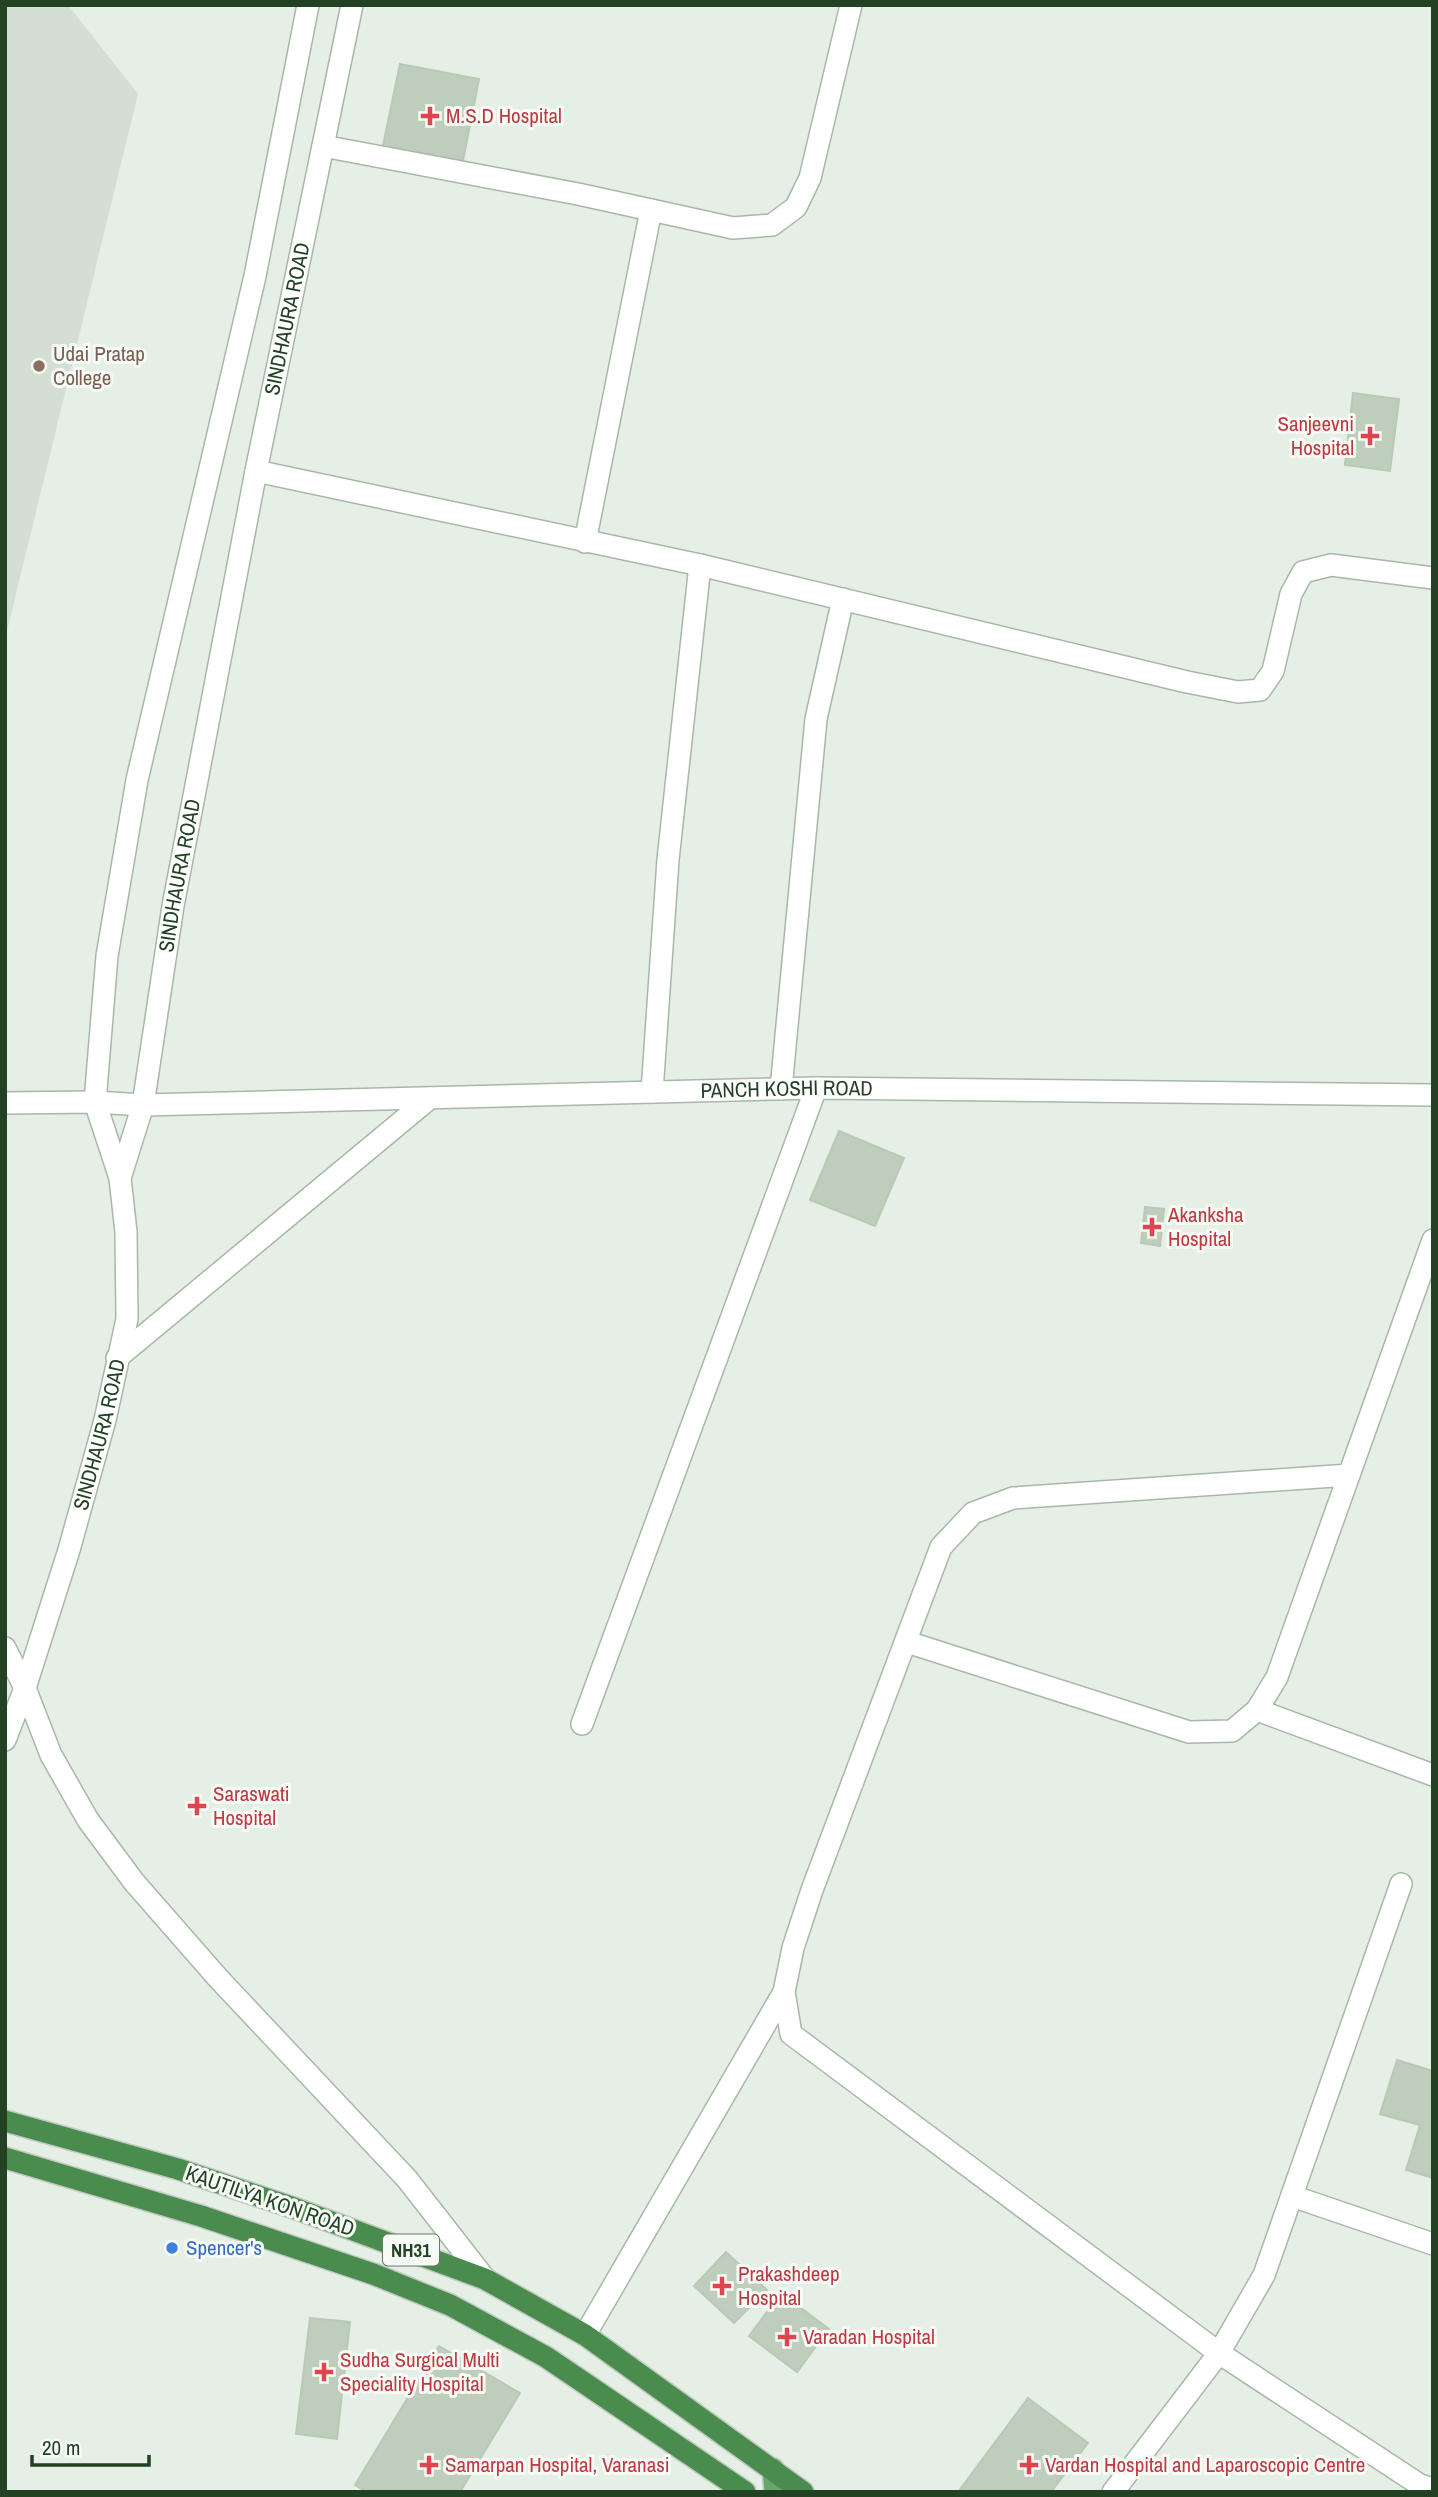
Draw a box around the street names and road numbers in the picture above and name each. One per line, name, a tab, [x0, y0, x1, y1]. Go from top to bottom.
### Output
street label: SINDHAURA ROAD	[257, 240, 317, 398]
street label: SINDHAURA ROAD	[151, 797, 207, 954]
street label: PANCH KOSHI ROAD	[700, 1073, 873, 1105]
street label: SINDHAURA ROAD	[66, 1356, 132, 1513]
street label: KAUTILYA KON ROAD	[182, 2158, 358, 2243]
road number: NH31	[383, 2234, 439, 2266]

